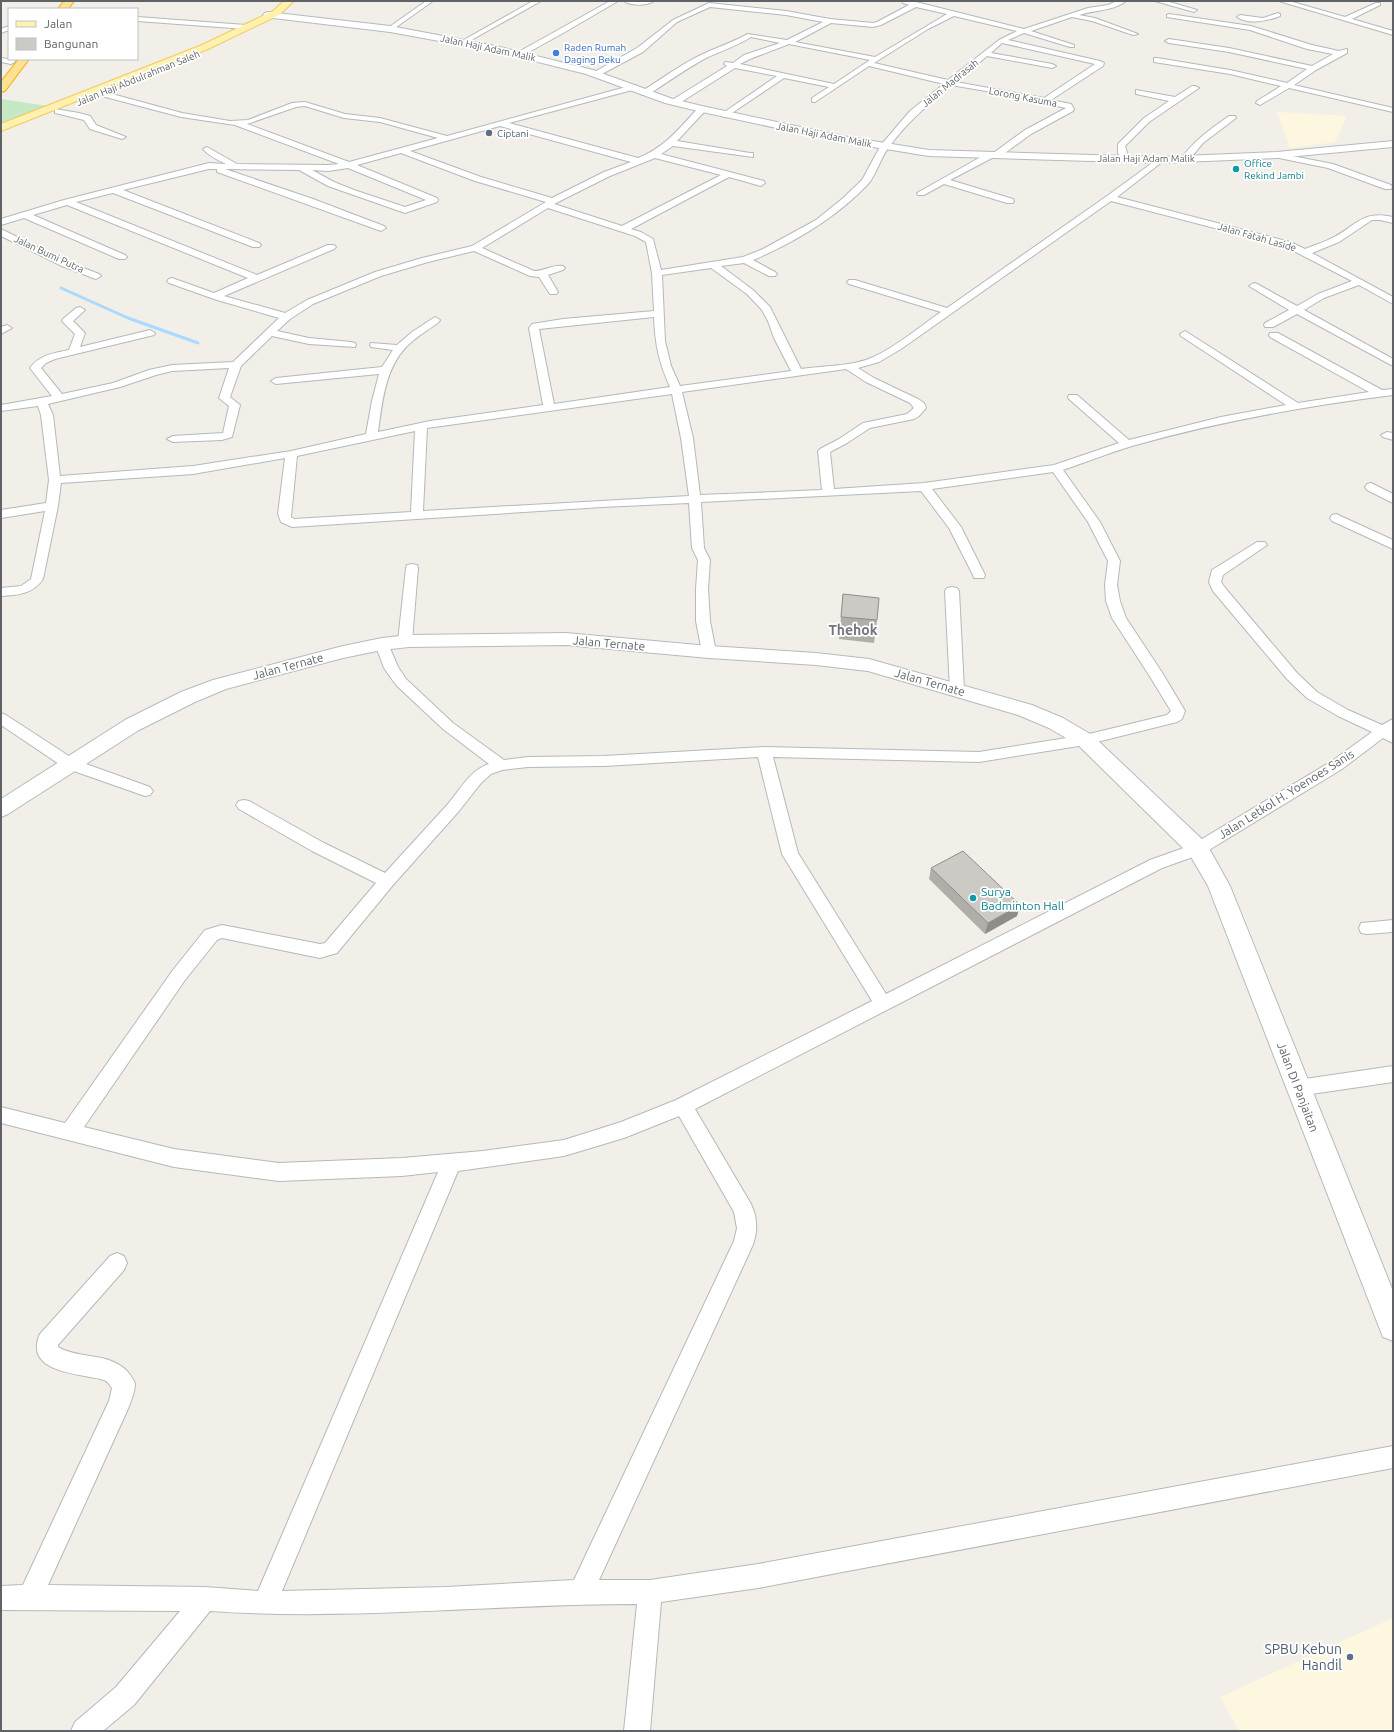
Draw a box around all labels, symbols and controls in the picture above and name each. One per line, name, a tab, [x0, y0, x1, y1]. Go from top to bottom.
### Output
legend	[8, 8, 138, 60]
text: Jalan	[44, 17, 72, 30]
street label: Jalan Haji Adam Malik	[439, 32, 537, 64]
text: Bangunan	[44, 37, 98, 50]
place label: Raden Rumah Daging Beku	[564, 42, 626, 65]
street label: Jalan Haji Abdulrahman Saleh	[75, 48, 201, 108]
marker: Raden Rumah Daging Beku	[551, 48, 561, 58]
street label: Jalan Madrasah	[919, 57, 981, 109]
street label: Lorong Kasuma	[988, 85, 1058, 109]
street label: Jalan Haji Adam Malik	[775, 120, 873, 150]
marker: Ciptani	[484, 128, 494, 138]
place label: Ciptani	[497, 128, 529, 139]
street label: Jalan Haji Adam Malik	[1097, 153, 1195, 164]
place label: Office Rekind Jambi	[1244, 158, 1304, 181]
marker: Office Rekind Jambi	[1231, 164, 1241, 174]
street label: Jalan Fatah Laside	[1216, 221, 1298, 253]
street label: Jalan Bumi Putra	[12, 233, 86, 275]
district label: Thehok	[828, 622, 878, 638]
street label: Jalan Ternate	[572, 633, 646, 653]
street label: Jalan Ternate	[251, 650, 325, 682]
street label: Jalan Ternate	[893, 666, 967, 698]
street label: Jalan Letkol H. Yoenoes Sanis	[1216, 747, 1356, 841]
place label: Surya Badminton Hall	[981, 885, 1064, 912]
marker: Surya Badminton Hall	[968, 893, 978, 903]
street label: Jalan DI Panjaitan	[1275, 1040, 1321, 1134]
place label: SPBU Kebun Handil	[1264, 1641, 1342, 1673]
marker: SPBU Kebun Handil	[1345, 1652, 1355, 1662]

